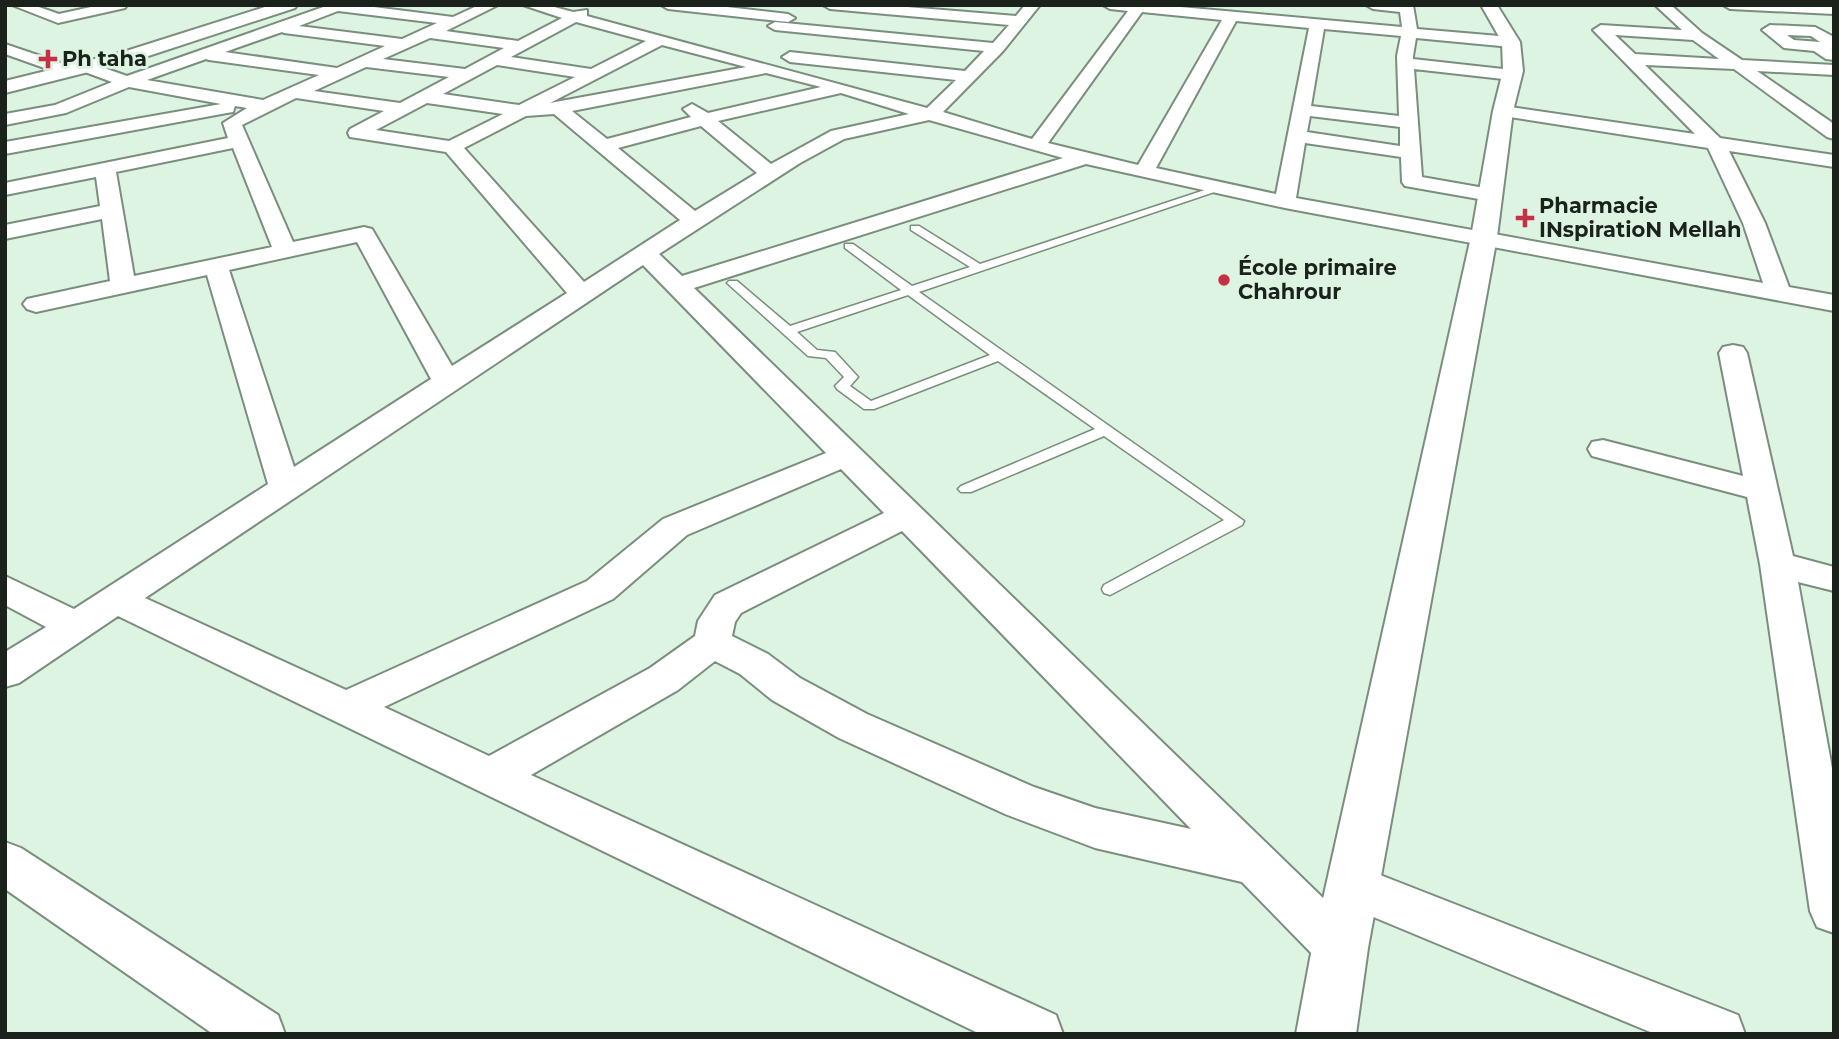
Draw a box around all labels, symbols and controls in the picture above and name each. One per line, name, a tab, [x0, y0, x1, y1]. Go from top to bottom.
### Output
place label: Ph taha	[62, 46, 147, 71]
marker: Ph taha	[40, 51, 56, 67]
place label: Pharmacie INspiratioN Mellah	[1539, 193, 1742, 242]
marker: Pharmacie INspiratioN Mellah	[1517, 210, 1533, 226]
place label: École primaire Chahrour	[1238, 255, 1397, 304]
marker: École primaire Chahrour	[1216, 272, 1232, 288]

